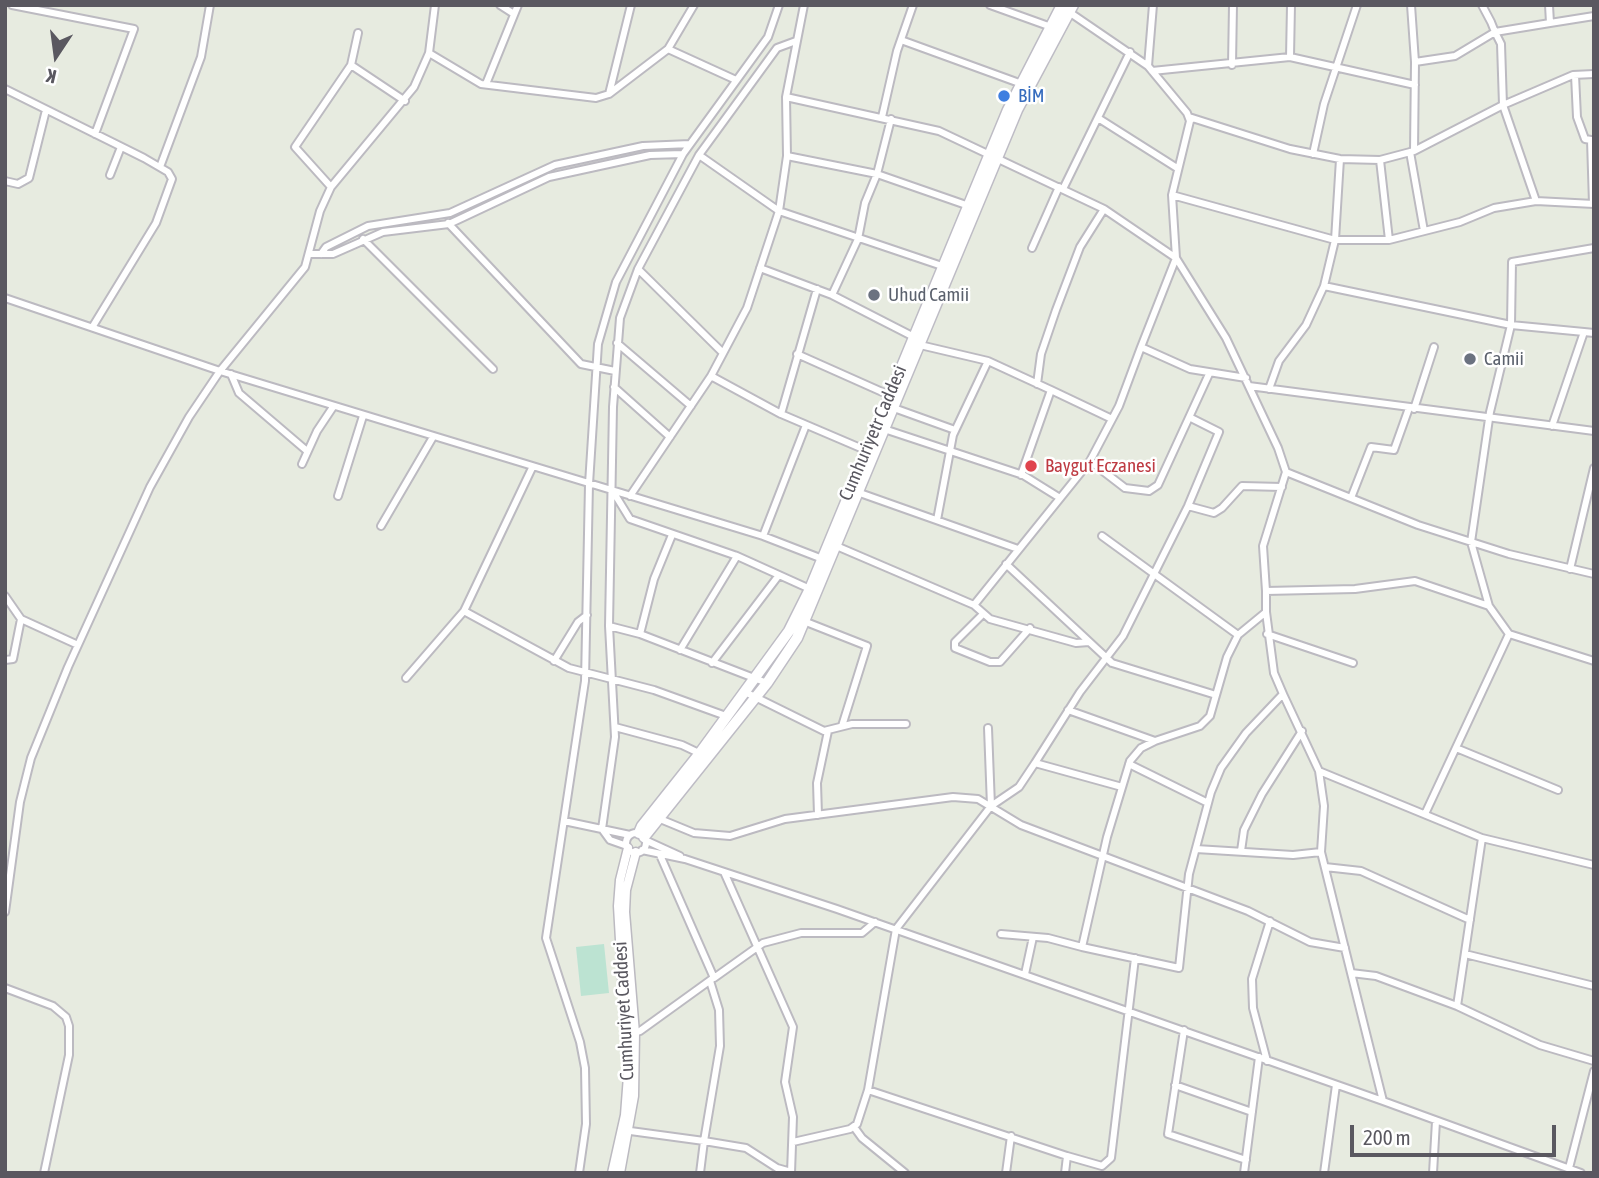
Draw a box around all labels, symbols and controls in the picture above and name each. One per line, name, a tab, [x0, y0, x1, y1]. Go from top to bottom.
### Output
north arrow	[21, 21, 91, 91]
text: K	[44, 65, 58, 88]
place label: BİM	[1018, 85, 1045, 107]
marker: BİM	[996, 88, 1012, 104]
place label: Uhud Camii	[888, 284, 969, 306]
marker: Uhud Camii	[866, 287, 882, 303]
place label: Camii	[1484, 348, 1524, 370]
marker: Camii	[1462, 351, 1478, 367]
street label: Cumhuriyetr Caddesi	[834, 362, 912, 504]
place label: Baygut Eczanesi	[1045, 455, 1156, 477]
marker: Baygut Eczanesi	[1023, 458, 1039, 474]
street label: Cumhuriyet Caddesi	[609, 941, 639, 1081]
scale bar	[1354, 1112, 1560, 1156]
text: 200 m	[1363, 1125, 1411, 1149]

